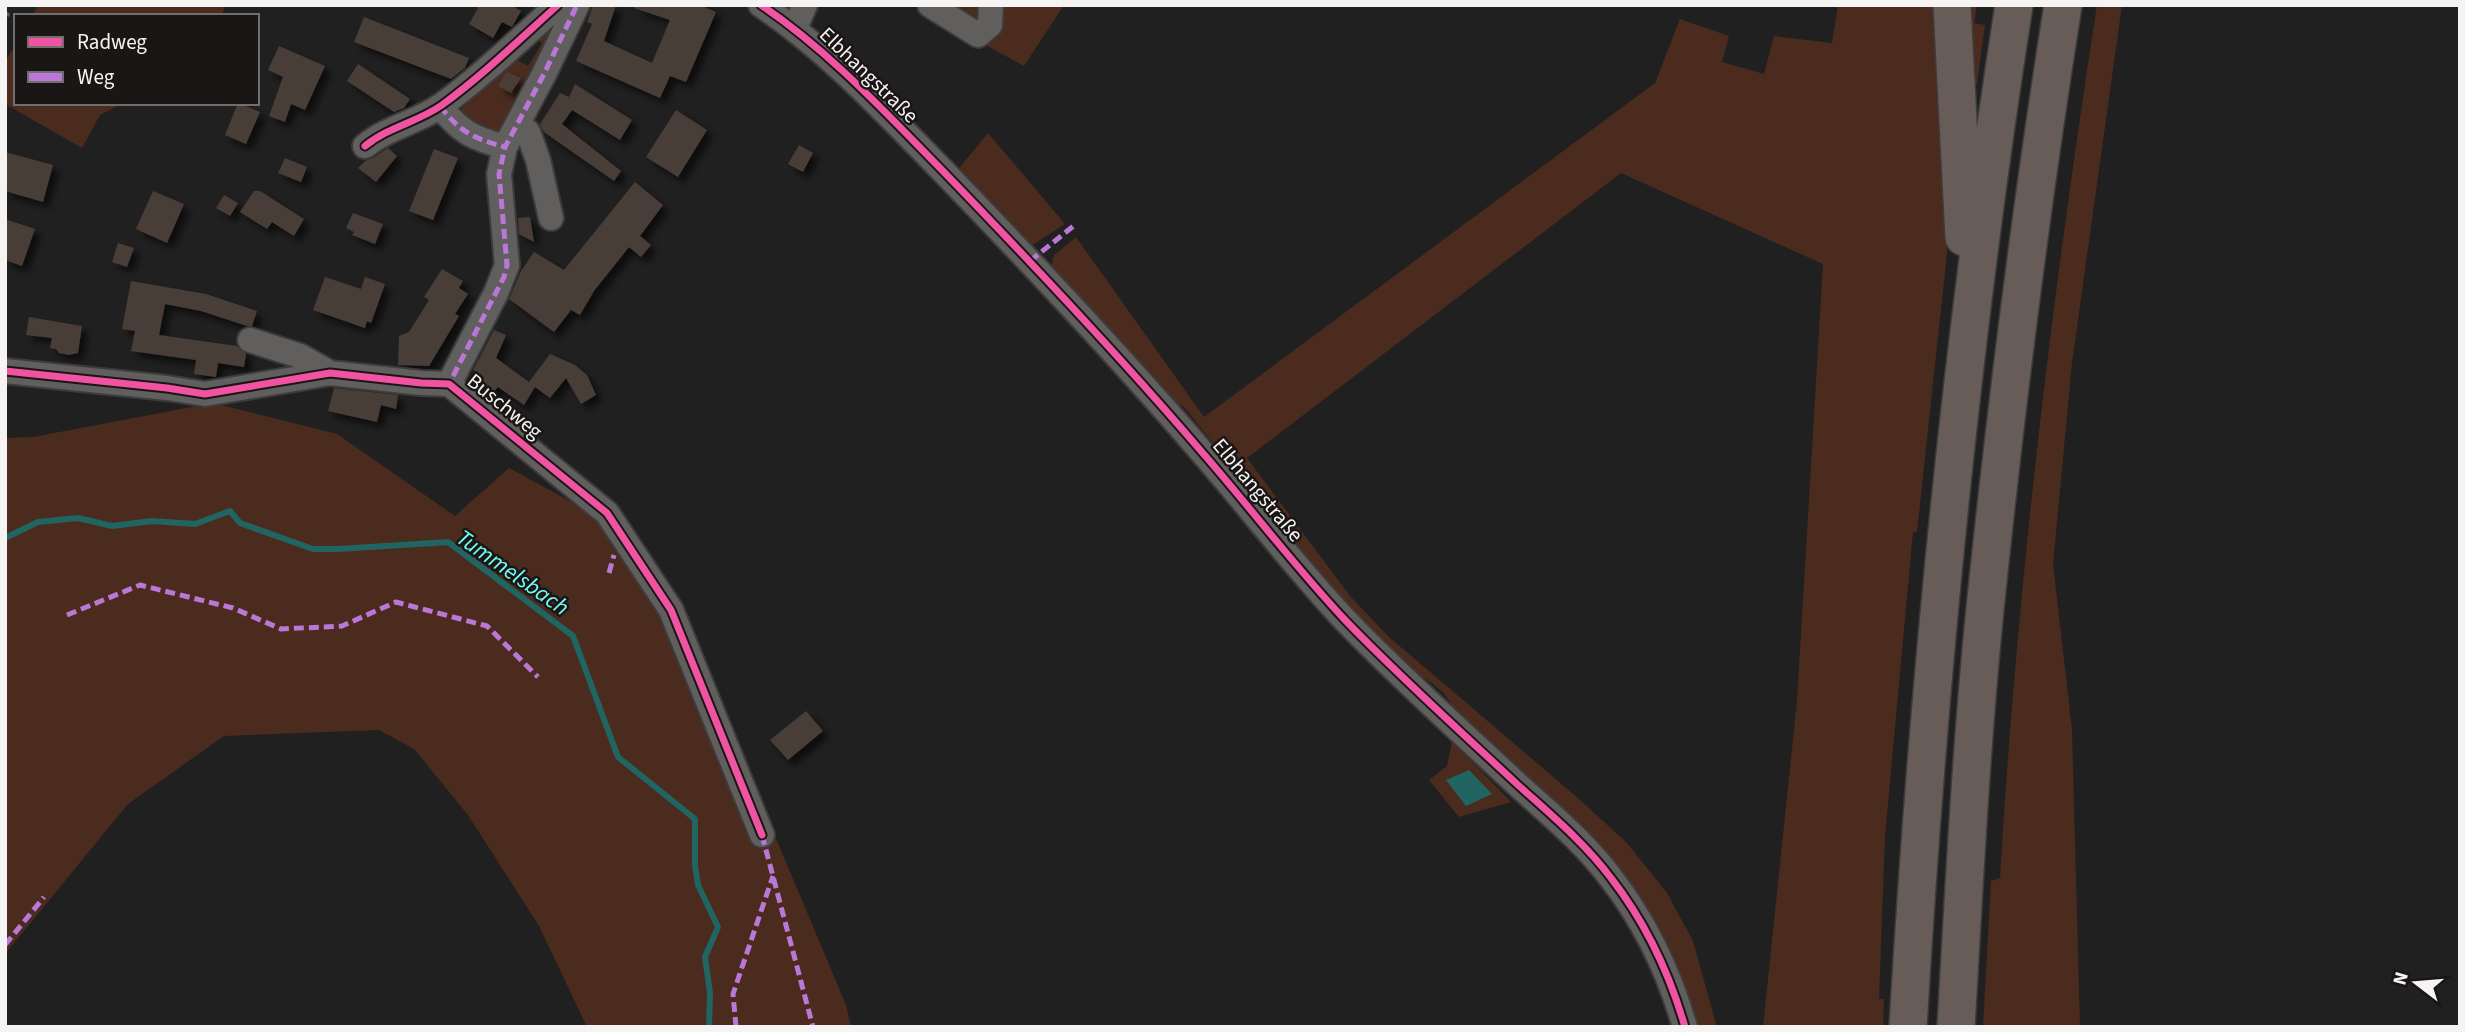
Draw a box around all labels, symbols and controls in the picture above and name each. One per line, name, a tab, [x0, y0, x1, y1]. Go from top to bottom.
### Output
legend	[14, 14, 259, 105]
street label: Elbhangstraße	[813, 20, 925, 130]
text: Radweg	[77, 27, 147, 57]
text: Weg	[77, 62, 115, 92]
street label: Buschweg	[461, 366, 549, 446]
street label: Elbhangstraße	[1206, 432, 1310, 548]
water label: Tummelsbach	[450, 521, 576, 623]
north arrow	[2381, 948, 2451, 1018]
text: N	[2386, 969, 2416, 989]

